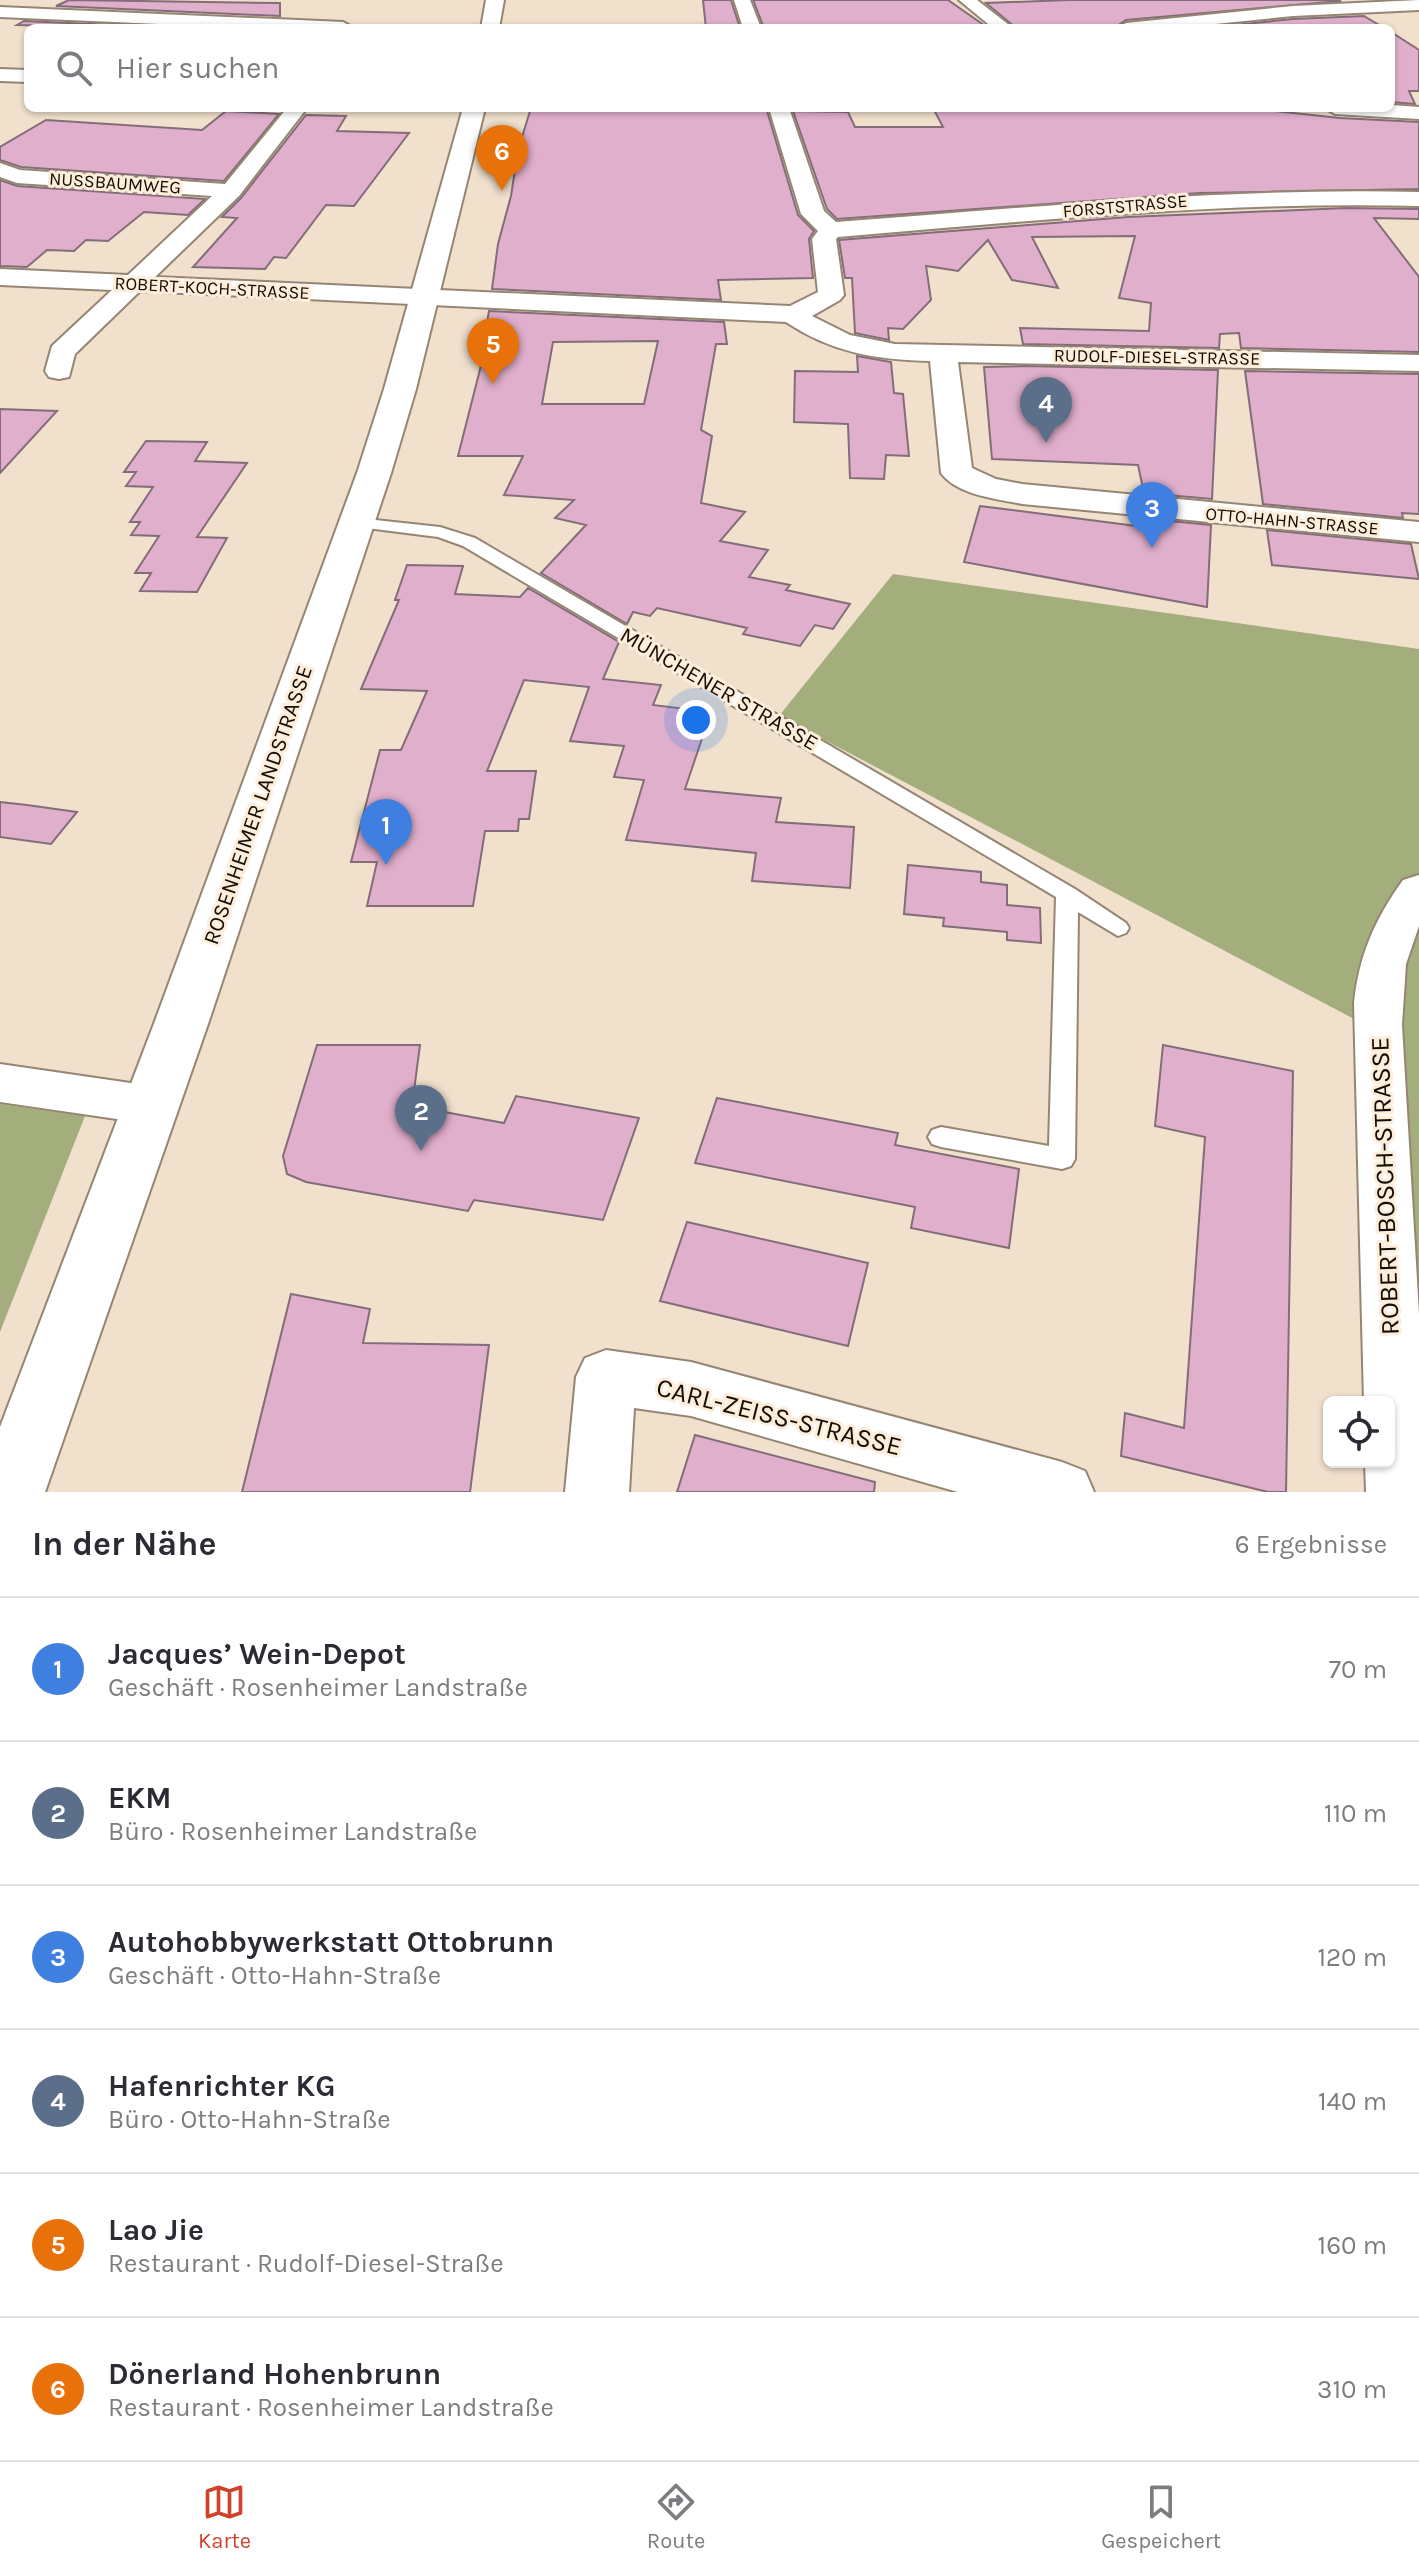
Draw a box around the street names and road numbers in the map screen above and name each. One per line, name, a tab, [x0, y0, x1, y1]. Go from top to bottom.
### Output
street label: NUSSBAUMWEG	[48, 167, 182, 199]
street label: FORSTSTRASSE	[1062, 190, 1188, 222]
street label: ROBERT-KOCH-STRASSE	[114, 272, 310, 304]
street label: RUDOLF-DIESEL-STRASSE	[1054, 344, 1260, 370]
street label: OTTO-HAHN-STRASSE	[1205, 502, 1379, 540]
street label: MÜNCHENER STRASSE	[615, 622, 823, 756]
street label: ROSENHEIMER LANDSTRASSE	[198, 662, 318, 948]
street label: ROBERT-BOSCH-STRASSE	[1364, 1036, 1406, 1336]
street label: CARL-ZEISS-STRASSE	[653, 1372, 905, 1462]

